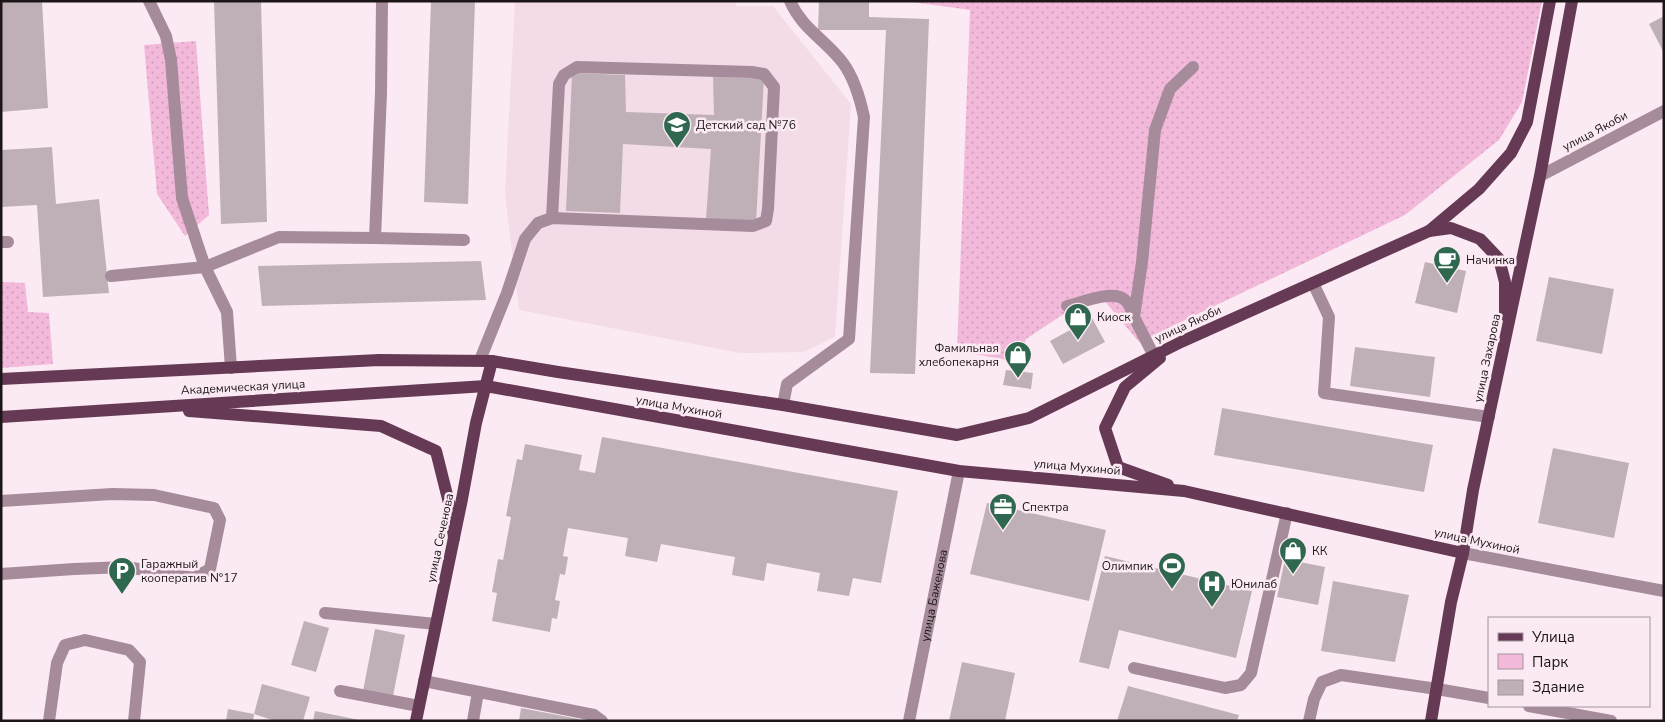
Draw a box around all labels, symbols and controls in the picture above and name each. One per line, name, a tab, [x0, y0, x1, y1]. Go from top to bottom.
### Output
street label: улица Якоби	[1560, 107, 1630, 155]
school or university icon: Детский сад №76	[662, 110, 692, 149]
place label: Детский сад №76	[696, 117, 796, 133]
cafe icon: Начинка	[1432, 245, 1462, 284]
place label: Начинка	[1466, 252, 1515, 268]
shop icon: Киоск	[1063, 302, 1093, 341]
street label: улица Якоби	[1152, 302, 1224, 346]
place label: Киоск	[1097, 309, 1131, 325]
street label: улица Захарова	[1470, 312, 1504, 404]
place label: Фамильная хлебопекарня	[919, 340, 999, 370]
shop icon: Фамильная хлебопекарня	[1003, 340, 1033, 379]
street label: Академическая улица	[180, 376, 306, 398]
street label: улица Мухиной	[635, 392, 723, 422]
street label: улица Мухиной	[1033, 455, 1121, 479]
street label: улица Сеченова	[423, 492, 457, 584]
office icon: Спектра	[988, 492, 1018, 531]
place label: Спектра	[1022, 499, 1069, 515]
street label: улица Мухиной	[1433, 524, 1521, 558]
shop icon: КК	[1278, 536, 1308, 575]
place label: КК	[1312, 543, 1328, 559]
street label: улица Баженова	[917, 548, 951, 643]
sports icon: Олимпик	[1157, 551, 1187, 590]
parking icon: Гаражный кооператив N°17	[107, 556, 137, 595]
place label: Гаражный кооператив N°17	[141, 556, 238, 586]
place label: Олимпик	[1102, 558, 1154, 574]
hospital icon: Юнилаб	[1197, 569, 1227, 608]
place label: Юнилаб	[1231, 576, 1278, 592]
legend	[1488, 617, 1650, 707]
text: Улица	[1531, 627, 1575, 647]
text: Парк	[1532, 652, 1568, 672]
text: Здание	[1532, 677, 1584, 697]

